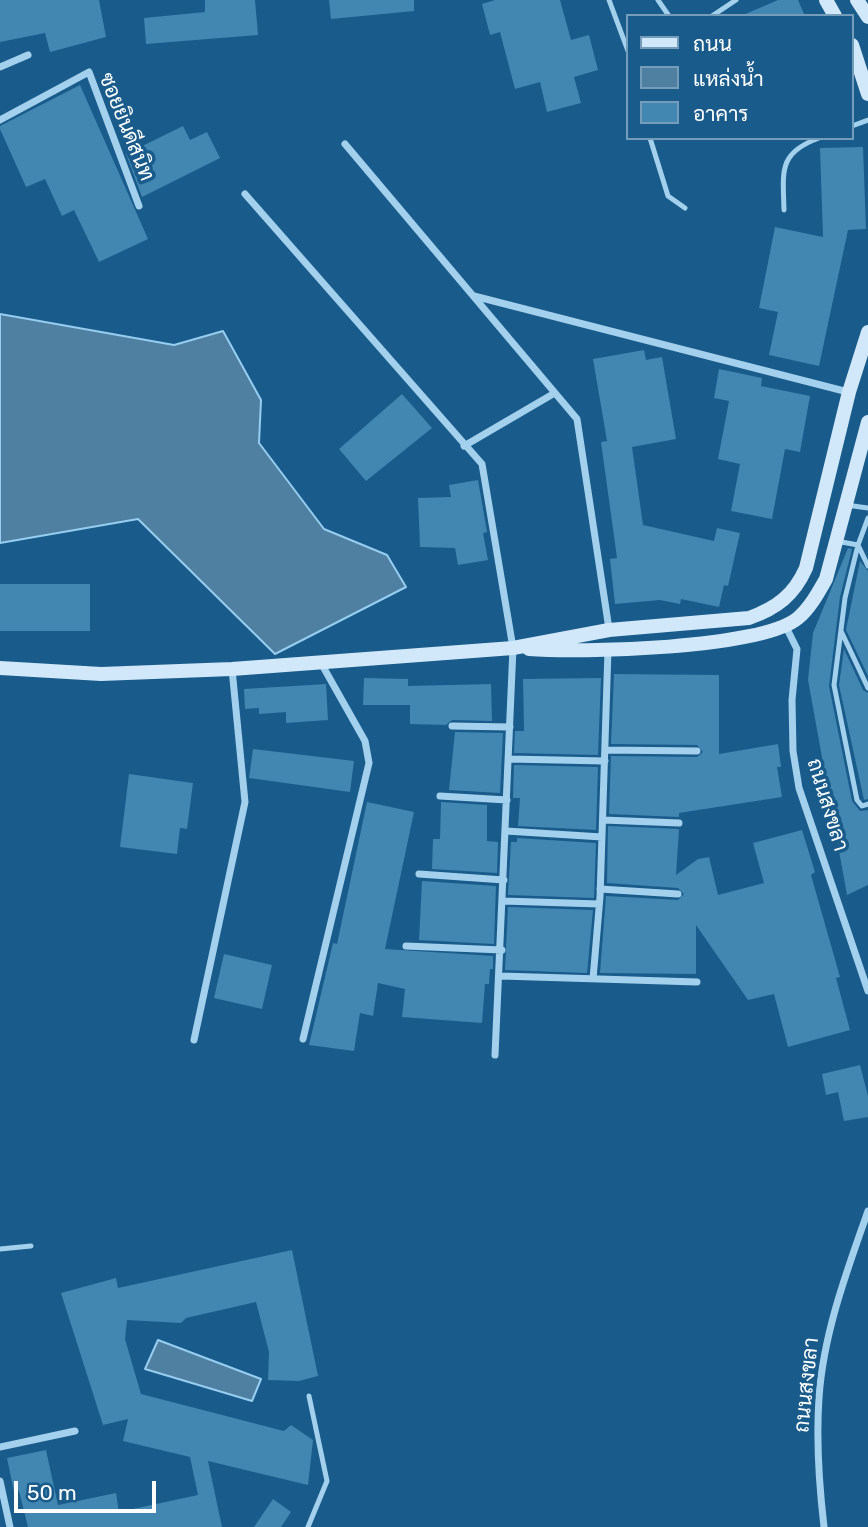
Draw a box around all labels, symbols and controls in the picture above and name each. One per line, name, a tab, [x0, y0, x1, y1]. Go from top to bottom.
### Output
legend	[626, 14, 854, 140]
text: ถนน	[693, 31, 732, 56]
text: แหล่งน้ำ	[693, 66, 764, 91]
street label: ซอยยินดีสนิท	[93, 69, 159, 185]
text: อาคาร	[693, 101, 749, 126]
street label: ถนนสงขลา	[801, 756, 853, 854]
street label: ถนนสงขลา	[789, 1336, 825, 1434]
scale bar	[18, 1468, 159, 1512]
text: 50 m	[27, 1480, 77, 1505]

